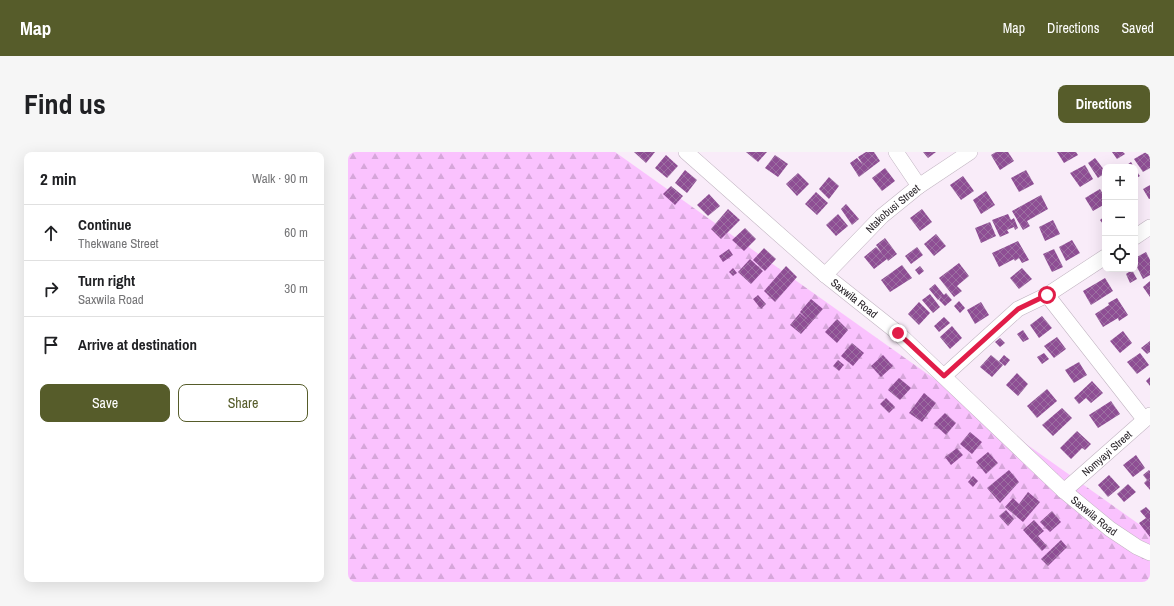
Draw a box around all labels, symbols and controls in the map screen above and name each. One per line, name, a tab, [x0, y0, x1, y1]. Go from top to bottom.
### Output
text: Map	[20, 15, 51, 41]
text: Map	[1003, 19, 1025, 37]
text: Directions	[1047, 19, 1099, 37]
text: Saved	[1121, 19, 1154, 37]
text: Find us	[24, 85, 106, 123]
button: Directions	[1058, 85, 1150, 123]
map controls	[1102, 164, 1138, 272]
button: +	[1102, 164, 1138, 200]
text: 2 min	[40, 167, 76, 190]
text: Walk · 90 m	[252, 170, 308, 187]
street label: Ntakobusi Street	[863, 181, 923, 236]
button: −	[1102, 200, 1138, 236]
text: Continue	[78, 214, 131, 235]
icon: ahead	[40, 222, 62, 244]
text: 60 m	[284, 224, 308, 241]
text: Thekwane Street	[78, 235, 159, 252]
button: locate	[1102, 236, 1138, 272]
text: Turn right	[78, 270, 135, 291]
street label: Saxwila Road	[828, 275, 880, 321]
icon: right	[40, 278, 62, 300]
text: 30 m	[284, 280, 308, 297]
route start	[1038, 286, 1056, 304]
text: Saxwila Road	[78, 291, 144, 308]
route end	[889, 324, 907, 342]
icon: arrive	[40, 334, 62, 356]
text: Arrive at destination	[78, 334, 197, 355]
button: Save	[40, 384, 170, 422]
button: Share	[178, 384, 308, 422]
street label: Nomyayi Street	[1079, 427, 1135, 479]
street label: Saxwila Road	[1068, 493, 1120, 539]

